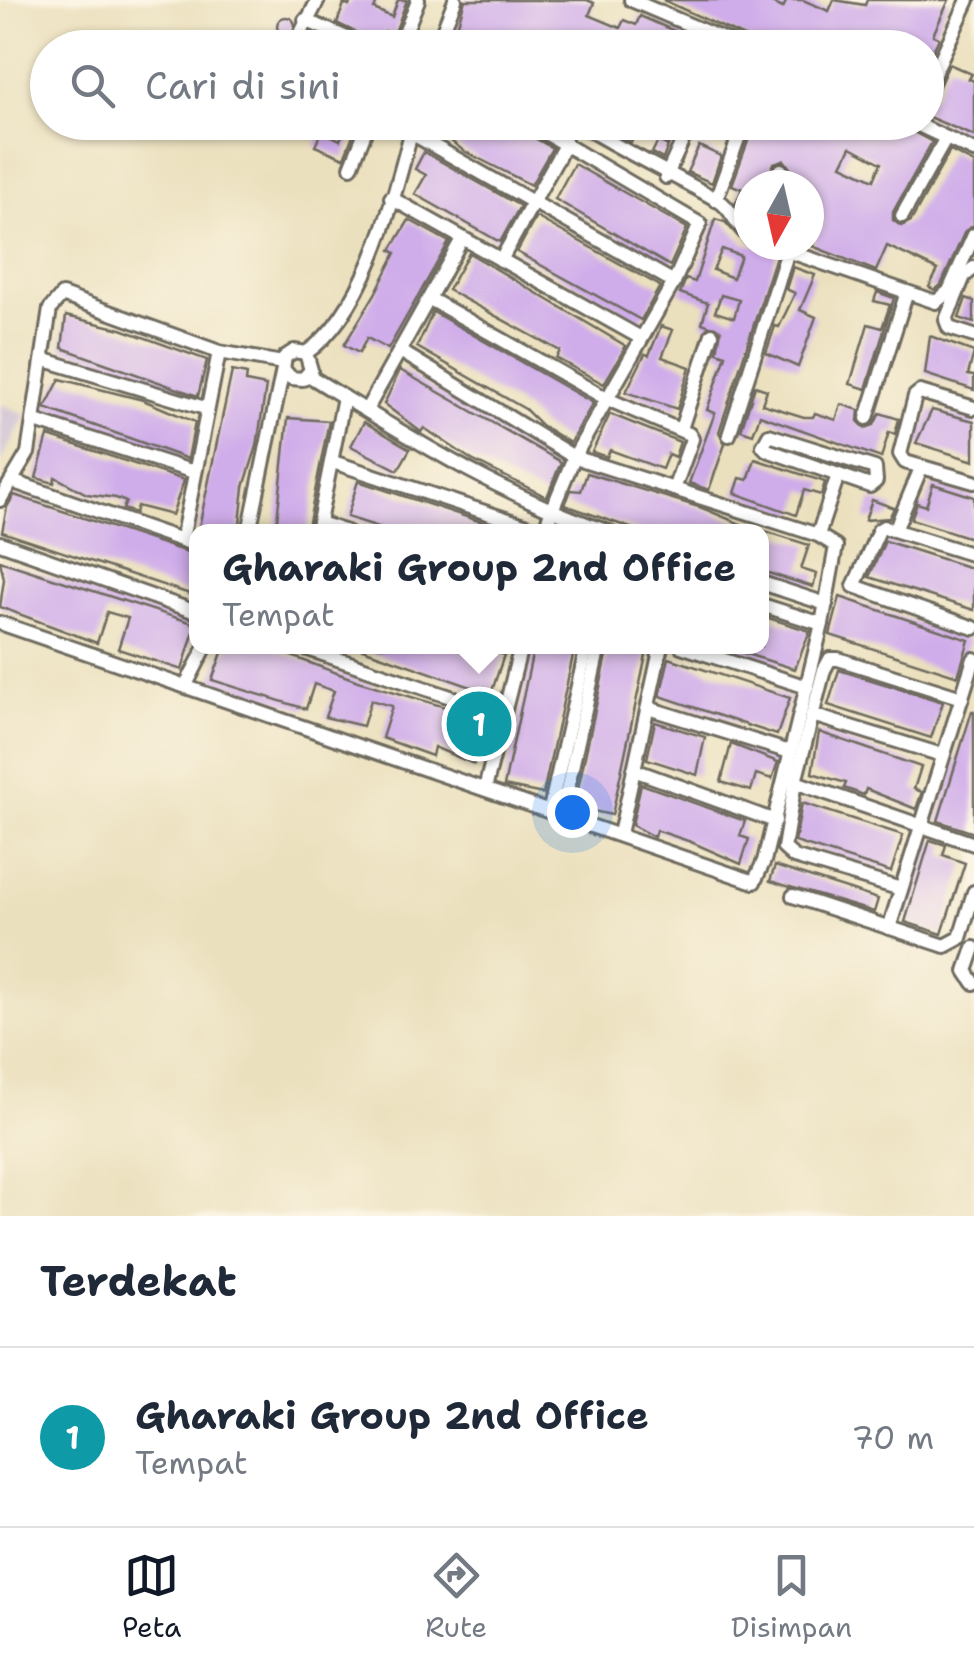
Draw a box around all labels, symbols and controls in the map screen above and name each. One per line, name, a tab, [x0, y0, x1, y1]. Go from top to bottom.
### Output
search box	[30, 30, 944, 140]
icon: search	[65, 58, 120, 113]
text: Cari di sini	[145, 60, 341, 111]
north arrow	[734, 170, 824, 260]
popup	[189, 524, 769, 654]
text: Gharaki Group 2nd Office	[222, 542, 736, 593]
text: Tempat	[222, 593, 335, 636]
pin: 1	[446, 686, 512, 762]
your location	[547, 787, 598, 838]
text: Terdekat	[40, 1253, 237, 1309]
text: Gharaki Group 2nd Office	[135, 1390, 649, 1441]
text: 1	[65, 1416, 80, 1459]
text: 70 m	[851, 1416, 934, 1459]
text: Tempat	[135, 1441, 248, 1484]
tab: Peta	[122, 1548, 181, 1646]
tab: Rute	[425, 1548, 487, 1646]
tab: Disimpan	[731, 1548, 852, 1646]

